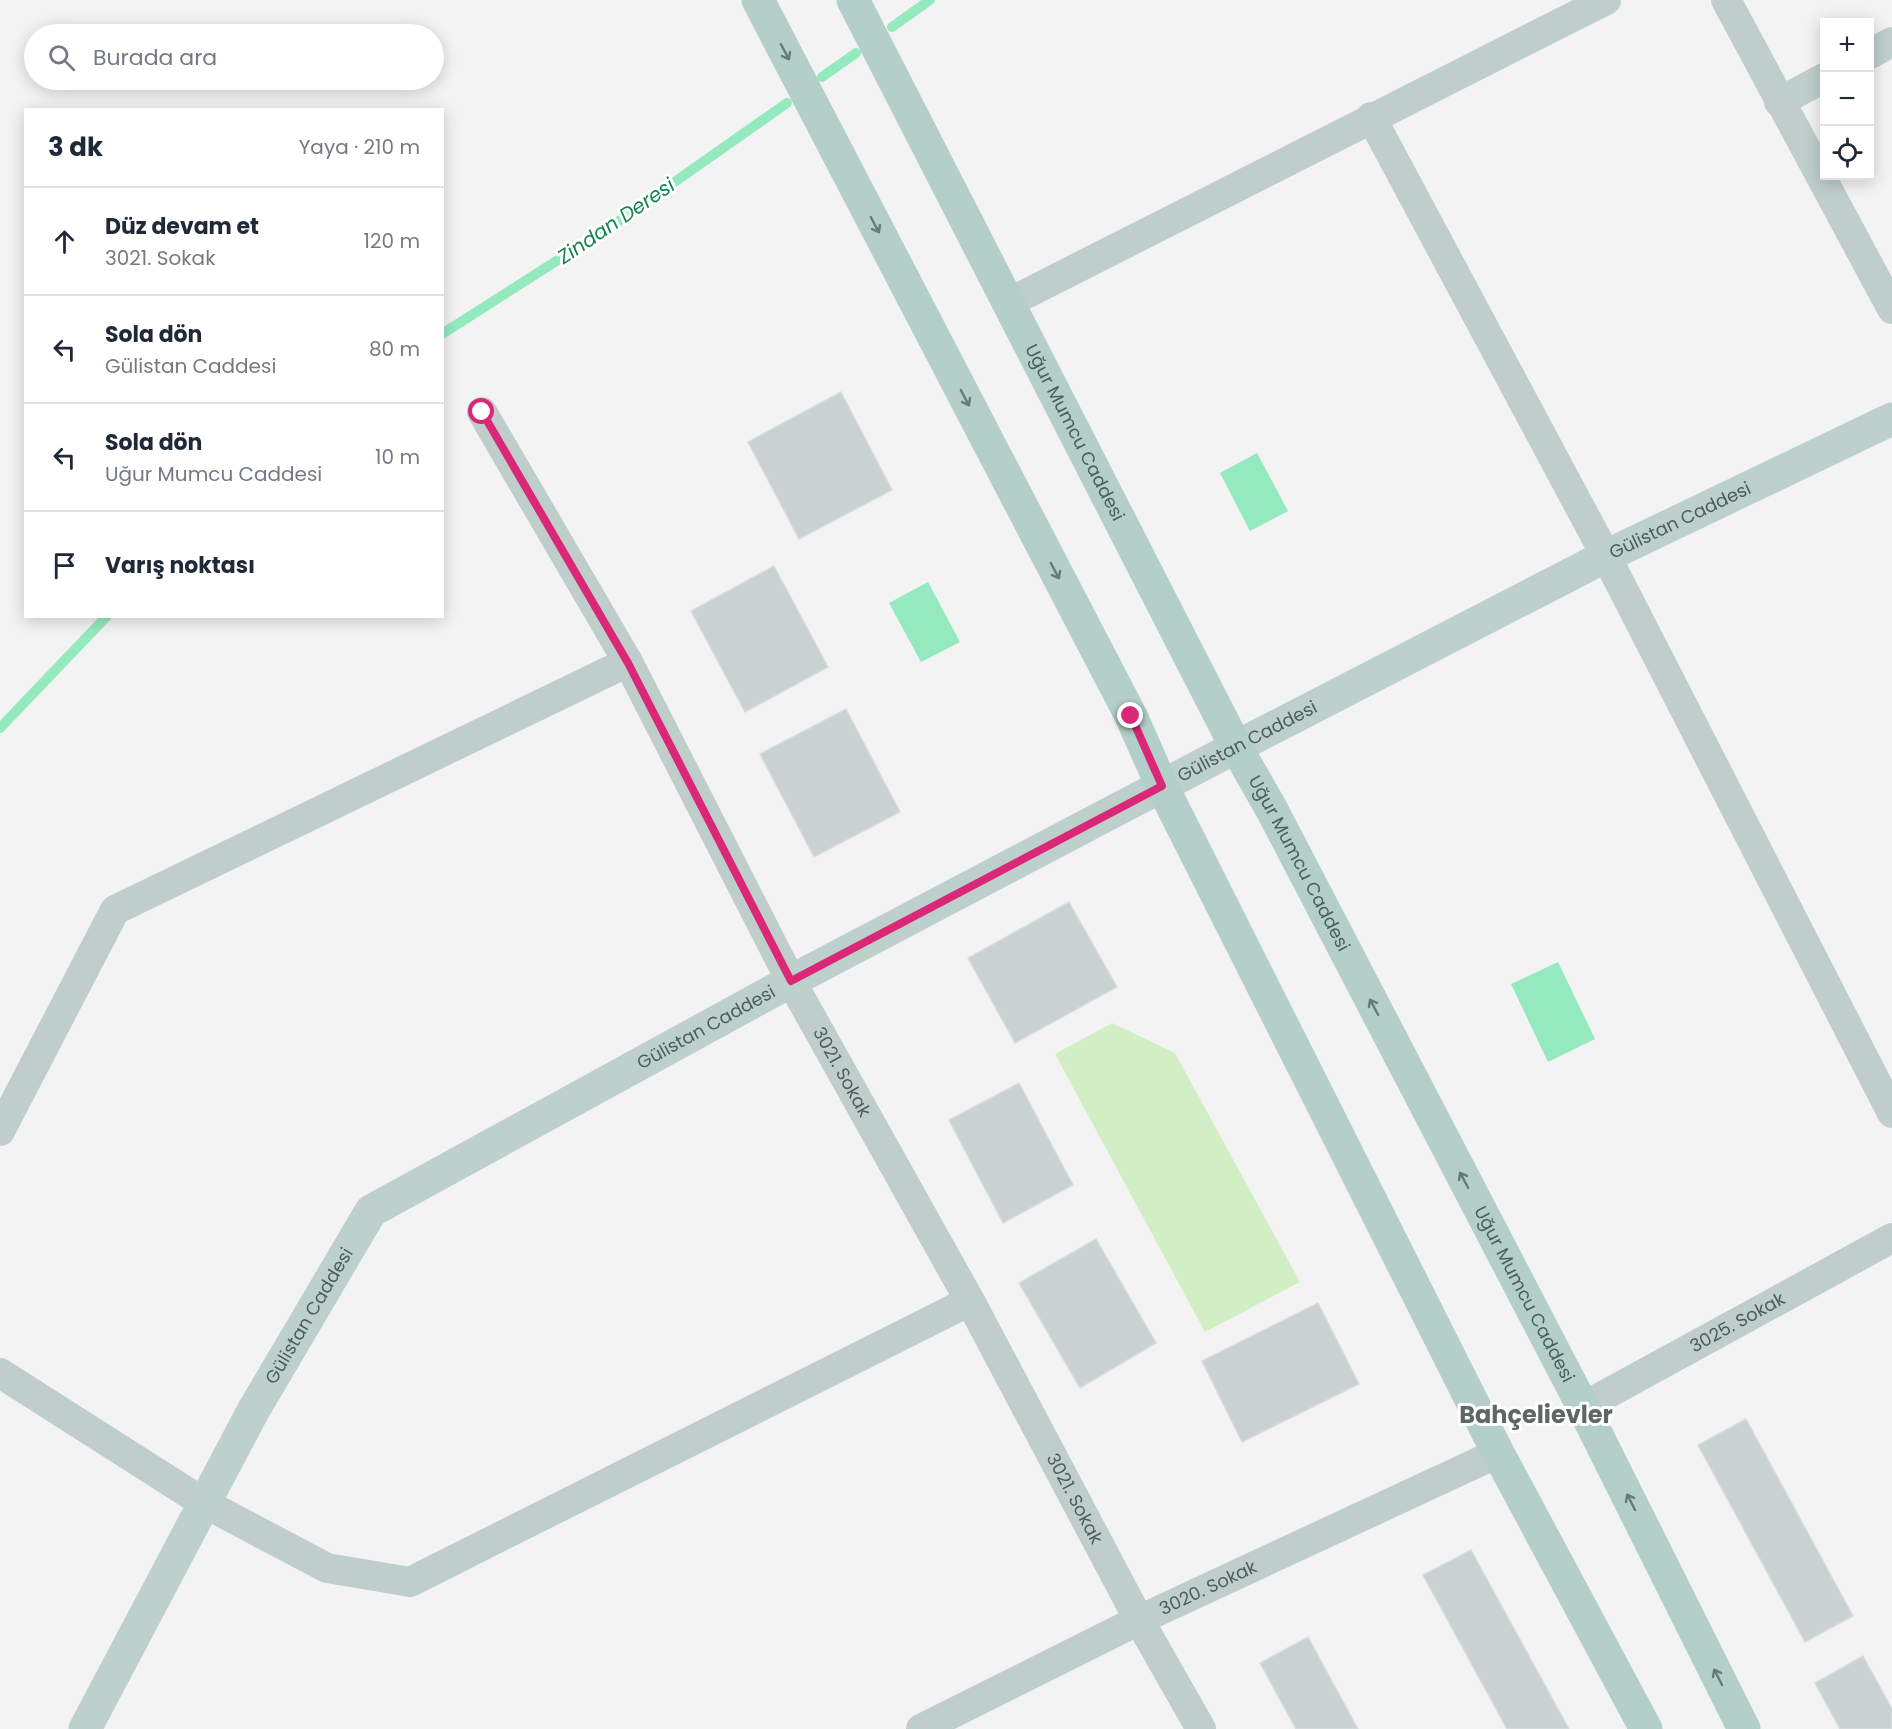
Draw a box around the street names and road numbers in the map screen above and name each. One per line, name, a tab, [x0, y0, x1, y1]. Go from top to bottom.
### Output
street label: Uğur Mumcu Caddesi	[1019, 339, 1131, 525]
street label: Gülistan Caddesi	[1605, 475, 1755, 565]
street label: Gülistan Caddesi	[1173, 694, 1321, 788]
street label: Uğur Mumcu Caddesi	[1243, 771, 1356, 956]
street label: Gülistan Caddesi	[632, 979, 780, 1075]
street label: 3021. Sokak	[807, 1022, 878, 1122]
street label: Uğur Mumcu Caddesi	[1468, 1201, 1581, 1387]
street label: Gülistan Caddesi	[259, 1243, 359, 1389]
street label: 3025. Sokak	[1685, 1286, 1790, 1358]
street label: 3021. Sokak	[1041, 1449, 1110, 1549]
street label: 3020. Sokak	[1155, 1554, 1261, 1621]

